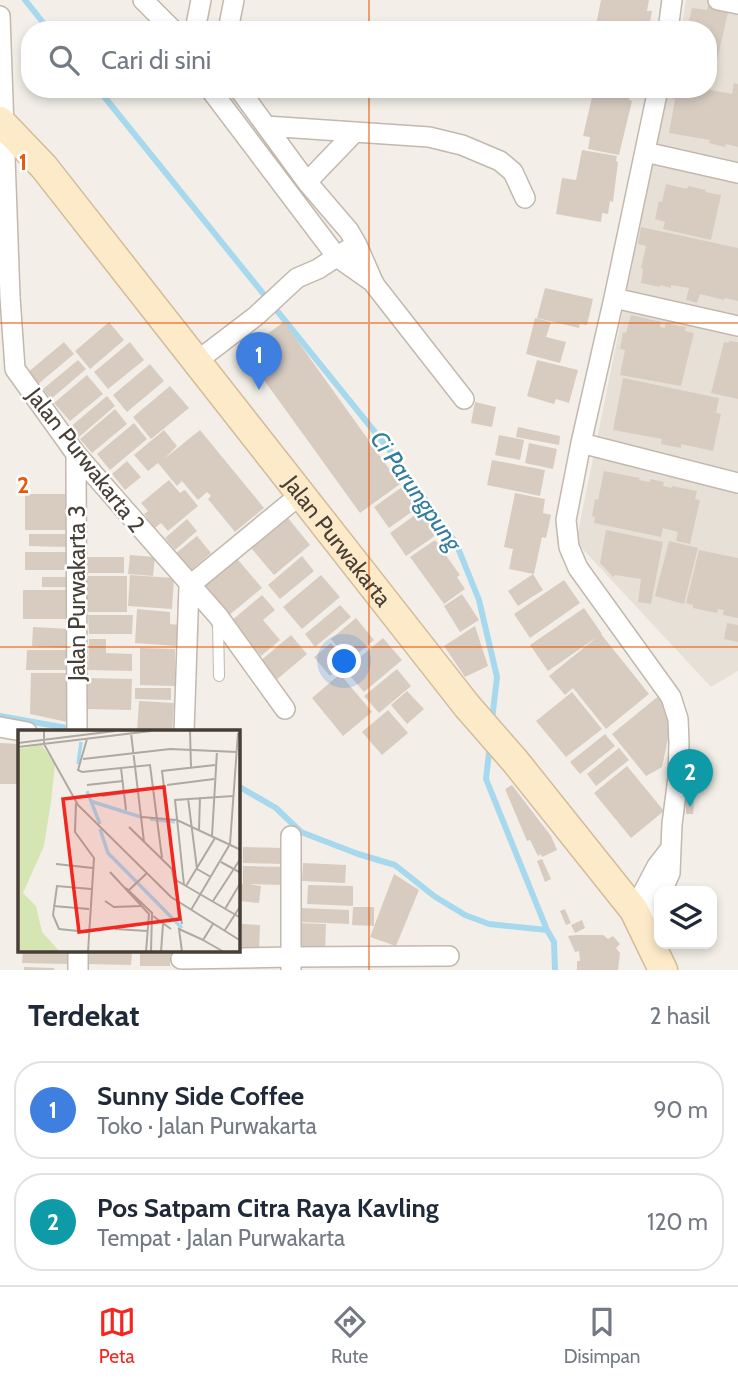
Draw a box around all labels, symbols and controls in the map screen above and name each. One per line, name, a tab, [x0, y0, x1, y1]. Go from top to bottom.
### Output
search box	[21, 21, 717, 98]
icon: search	[45, 41, 83, 79]
text: Cari di sini	[101, 44, 211, 76]
text: 1	[19, 148, 27, 176]
pin: 1	[236, 332, 282, 390]
street label: Jalan Purwakarta 2	[21, 382, 151, 538]
water label: Ci Parungpung	[364, 425, 469, 557]
street label: Jalan Purwakarta	[277, 469, 397, 612]
street label: Jalan Purwakarta 3	[63, 505, 91, 682]
your location	[327, 644, 361, 678]
inset map	[18, 730, 240, 953]
pin: 2	[667, 749, 713, 807]
map controls	[654, 886, 717, 949]
button: layers	[654, 886, 717, 949]
text: Terdekat	[28, 997, 140, 1034]
text: 2 hasil	[649, 1002, 710, 1030]
text: Sunny Side Coffee	[97, 1080, 304, 1112]
text: 1	[49, 1096, 57, 1124]
text: 90 m	[654, 1096, 708, 1124]
text: Toko · Jalan Purwakarta	[97, 1112, 317, 1140]
text: Pos Satpam Citra Raya Kavling	[97, 1192, 439, 1224]
text: 2	[47, 1208, 59, 1236]
text: 120 m	[647, 1208, 708, 1236]
text: Tempat · Jalan Purwakarta	[97, 1224, 345, 1252]
tab: Peta	[98, 1303, 136, 1368]
tab: Rute	[331, 1303, 369, 1368]
tab: Disimpan	[564, 1303, 640, 1368]

